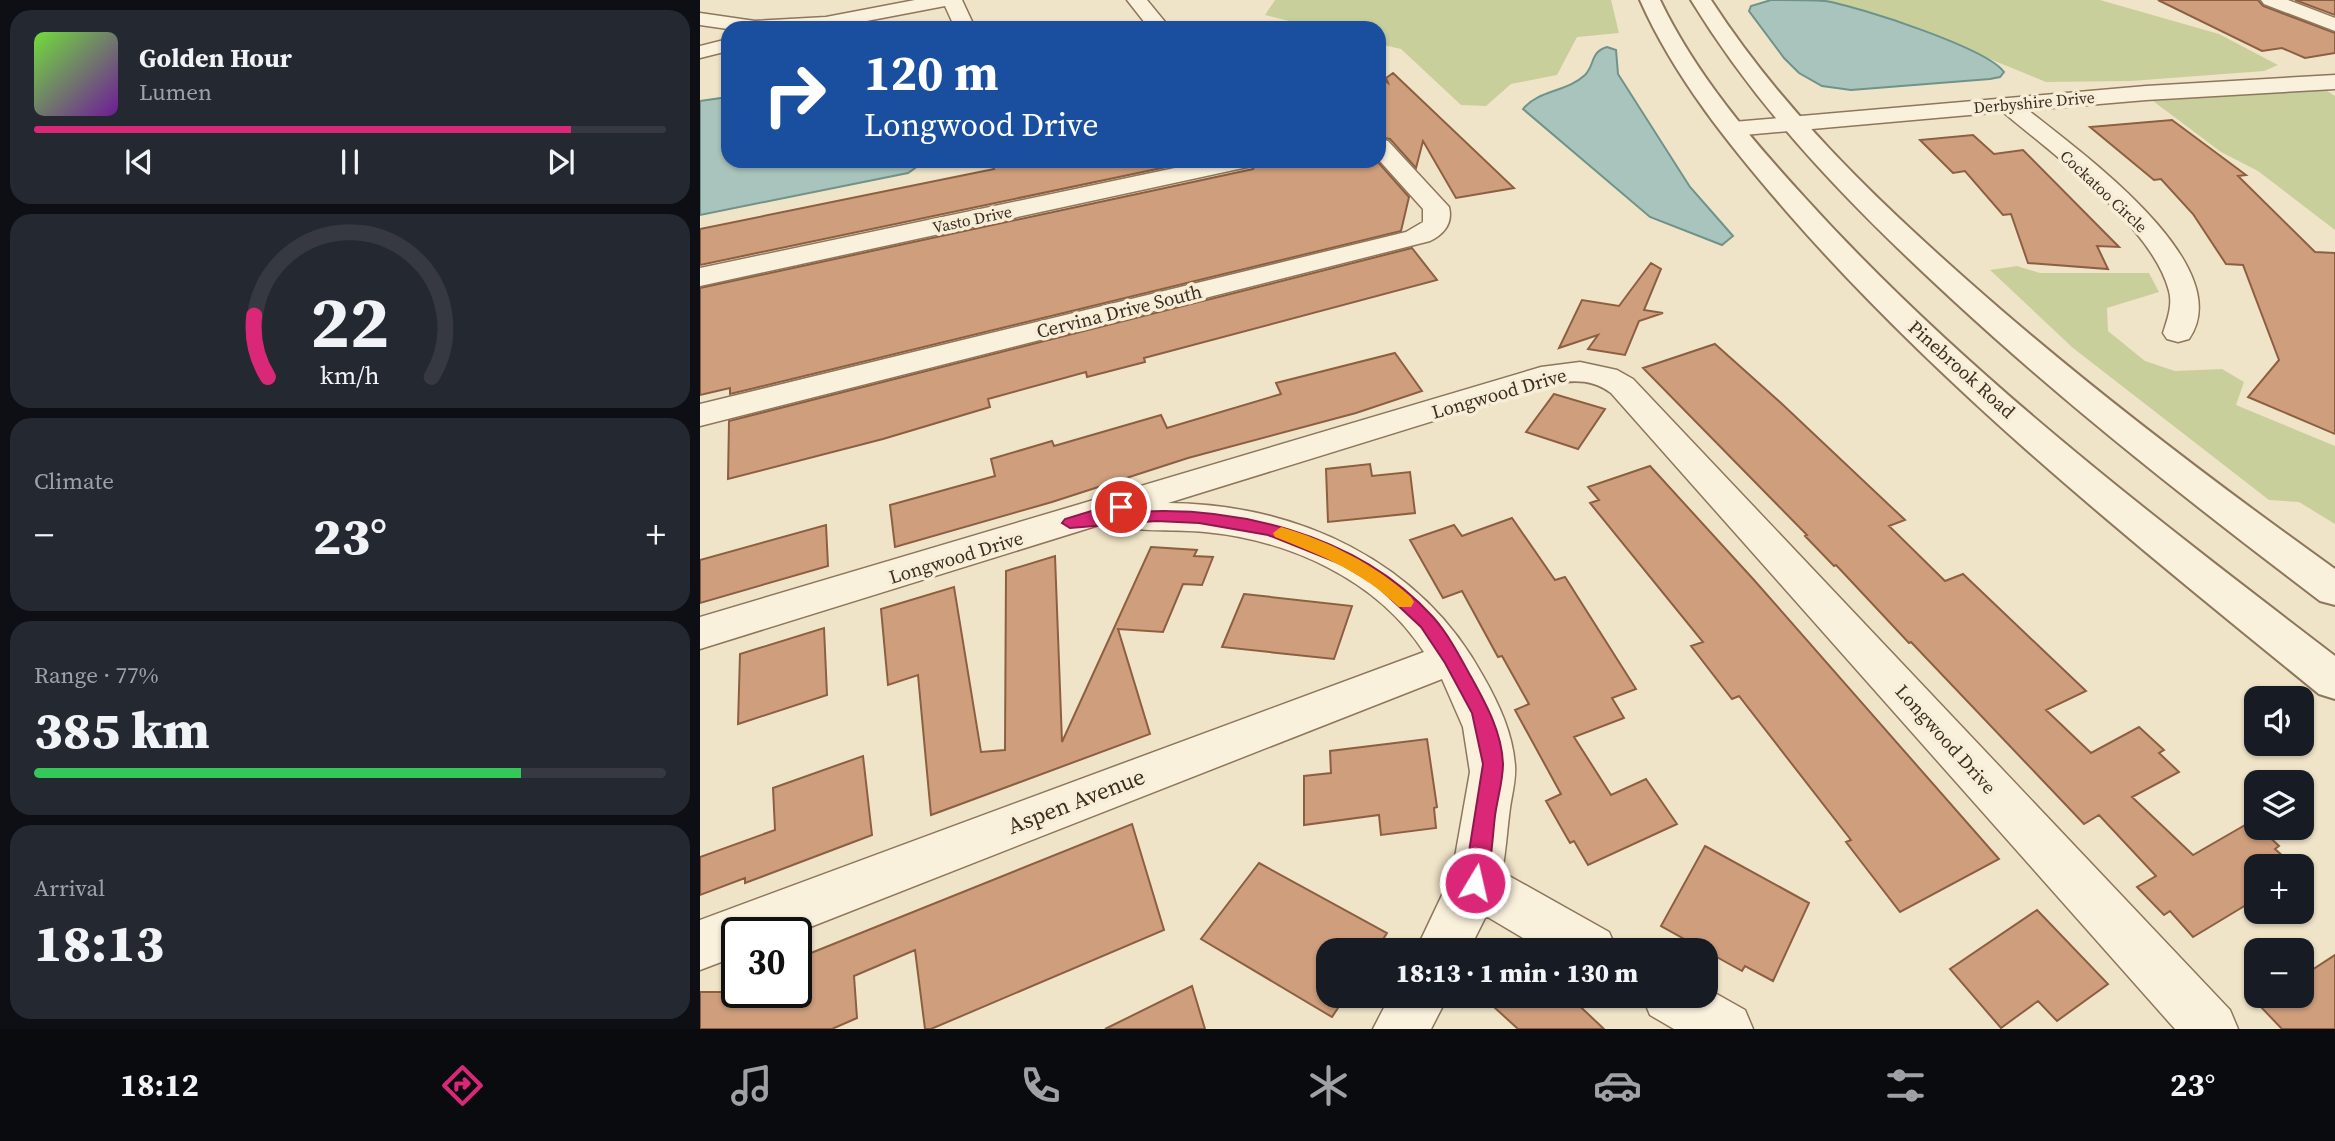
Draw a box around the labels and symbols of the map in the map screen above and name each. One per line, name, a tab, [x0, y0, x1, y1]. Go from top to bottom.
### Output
street label: Derbyshire Drive	[1973, 86, 2095, 118]
street label: Cockatoo Circle	[2056, 145, 2152, 237]
street label: Vasto Drive	[930, 200, 1014, 238]
street label: Cervina Drive South	[1034, 278, 1204, 344]
street label: Pinebrook Road	[1903, 314, 2021, 424]
street label: Longwood Drive	[1429, 361, 1569, 425]
pin	[1091, 477, 1151, 537]
street label: Longwood Drive	[886, 524, 1026, 590]
street label: Longwood Drive	[1890, 679, 2002, 799]
street label: Aspen Avenue	[1003, 760, 1149, 842]
position arrow	[1438, 846, 1512, 920]
speed limit sign: 30	[721, 917, 812, 1008]

